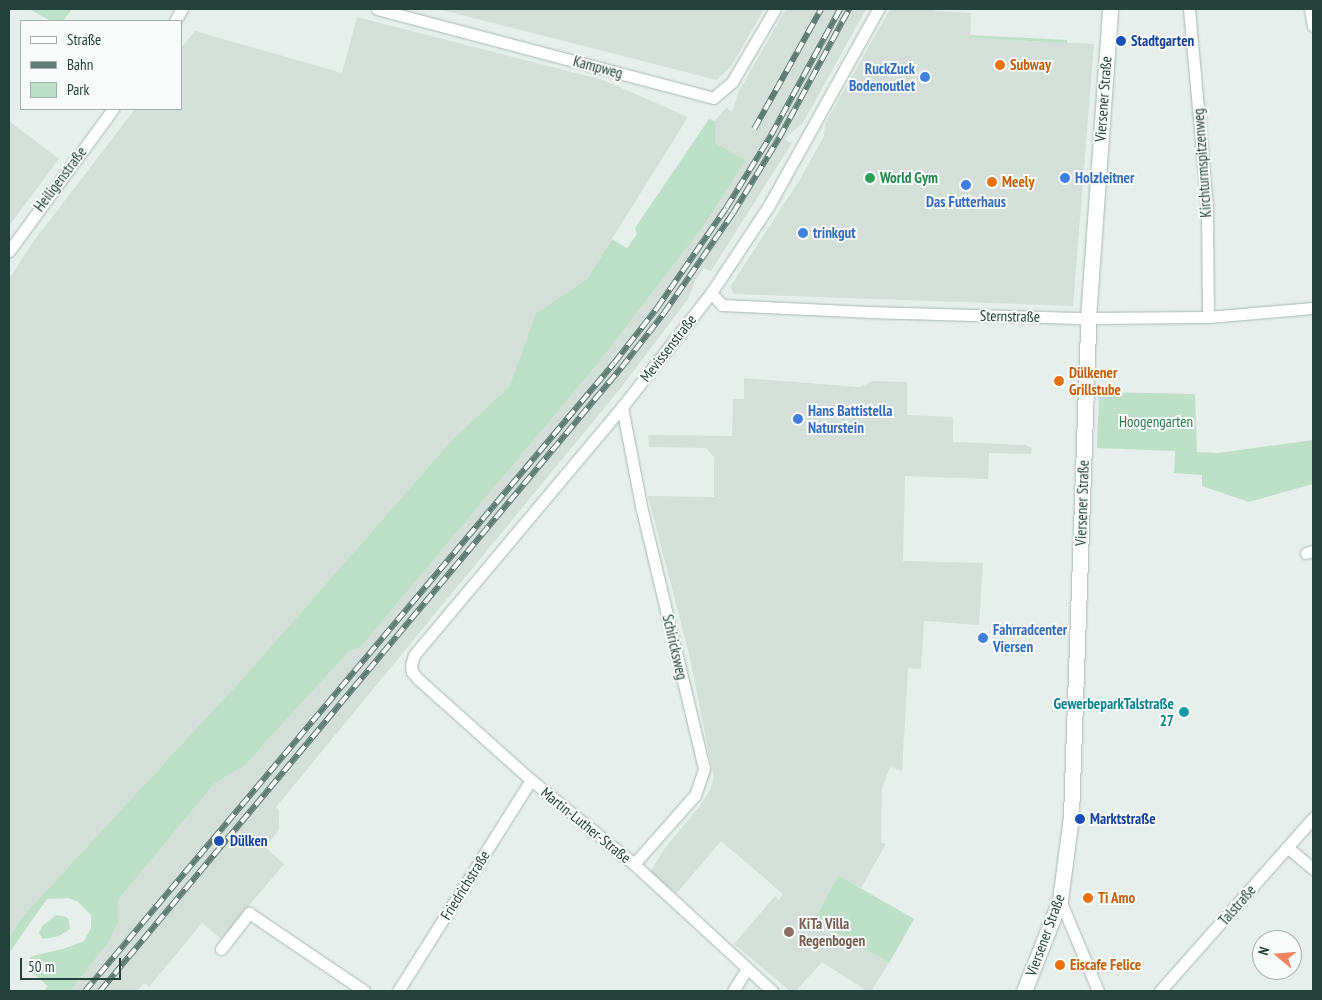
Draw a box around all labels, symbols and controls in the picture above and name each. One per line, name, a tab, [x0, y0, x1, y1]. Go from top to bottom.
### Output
legend	[20, 20, 182, 110]
text: Straße	[67, 30, 101, 49]
place label: Stadtgarten	[1131, 32, 1194, 50]
marker: Stadtgarten	[1115, 35, 1127, 47]
street label: Kampweg	[571, 52, 625, 82]
text: Bahn	[67, 55, 93, 74]
street label: Viersener Straße	[1091, 55, 1115, 143]
place label: Subway	[1010, 56, 1051, 74]
place label: RuckZuck Bodenoutlet	[849, 59, 915, 94]
marker: Subway	[994, 59, 1006, 71]
marker: RuckZuck Bodenoutlet	[919, 71, 931, 83]
text: Park	[67, 80, 89, 99]
street label: Kirchturmspitzenweg	[1189, 108, 1215, 218]
street label: Heiligenstraße	[30, 143, 90, 215]
place label: World Gym	[880, 169, 938, 187]
place label: Holzleitner	[1075, 169, 1134, 187]
marker: World Gym	[864, 172, 876, 184]
marker: Holzleitner	[1059, 172, 1071, 184]
place label: Meely	[1002, 173, 1034, 191]
marker: Meely	[986, 176, 998, 188]
marker: Das Futterhaus	[960, 179, 972, 191]
place label: Das Futterhaus	[926, 193, 1006, 211]
place label: trinkgut	[813, 224, 856, 242]
marker: trinkgut	[797, 227, 809, 239]
street label: Sternstraße	[980, 306, 1040, 326]
street label: Mevissenstraße	[636, 311, 700, 385]
place label: Dülkener Grillstube	[1069, 363, 1121, 398]
marker: Dülkener Grillstube	[1053, 375, 1065, 387]
place label: Hans Battistella Naturstein	[808, 401, 892, 436]
marker: Hans Battistella Naturstein	[792, 413, 804, 425]
park label: Hoogengarten	[1119, 413, 1193, 431]
street label: Viersener Straße	[1072, 460, 1092, 546]
street label: Schiricksweg	[659, 613, 691, 681]
place label: Fahrradcenter Viersen	[993, 620, 1067, 655]
marker: Fahrradcenter Viersen	[977, 632, 989, 644]
place label: GewerbeparkTalstraße 27	[1054, 694, 1174, 729]
marker: GewerbeparkTalstraße 27	[1178, 706, 1190, 718]
street label: Martin-Luther-Straße	[537, 783, 635, 867]
place label: Marktstraße	[1090, 810, 1156, 828]
marker: Marktstraße	[1074, 813, 1086, 825]
place label: Dülken	[230, 832, 268, 850]
marker: Dülken	[212, 834, 226, 848]
street label: Friedrichstraße	[437, 847, 493, 923]
street label: Talstraße	[1215, 881, 1259, 929]
place label: Ti Amo	[1098, 889, 1136, 907]
street label: Viersener Straße	[1022, 892, 1068, 978]
marker: Ti Amo	[1082, 892, 1094, 904]
place label: KiTa Villa Regenbogen	[799, 914, 865, 949]
marker: KiTa Villa Regenbogen	[783, 926, 795, 938]
north arrow	[1252, 930, 1302, 980]
text: N	[1254, 945, 1273, 957]
scale bar	[22, 948, 124, 980]
place label: Eiscafe Felice	[1070, 956, 1141, 974]
text: 50 m	[28, 957, 54, 976]
marker: Eiscafe Felice	[1054, 959, 1066, 971]

